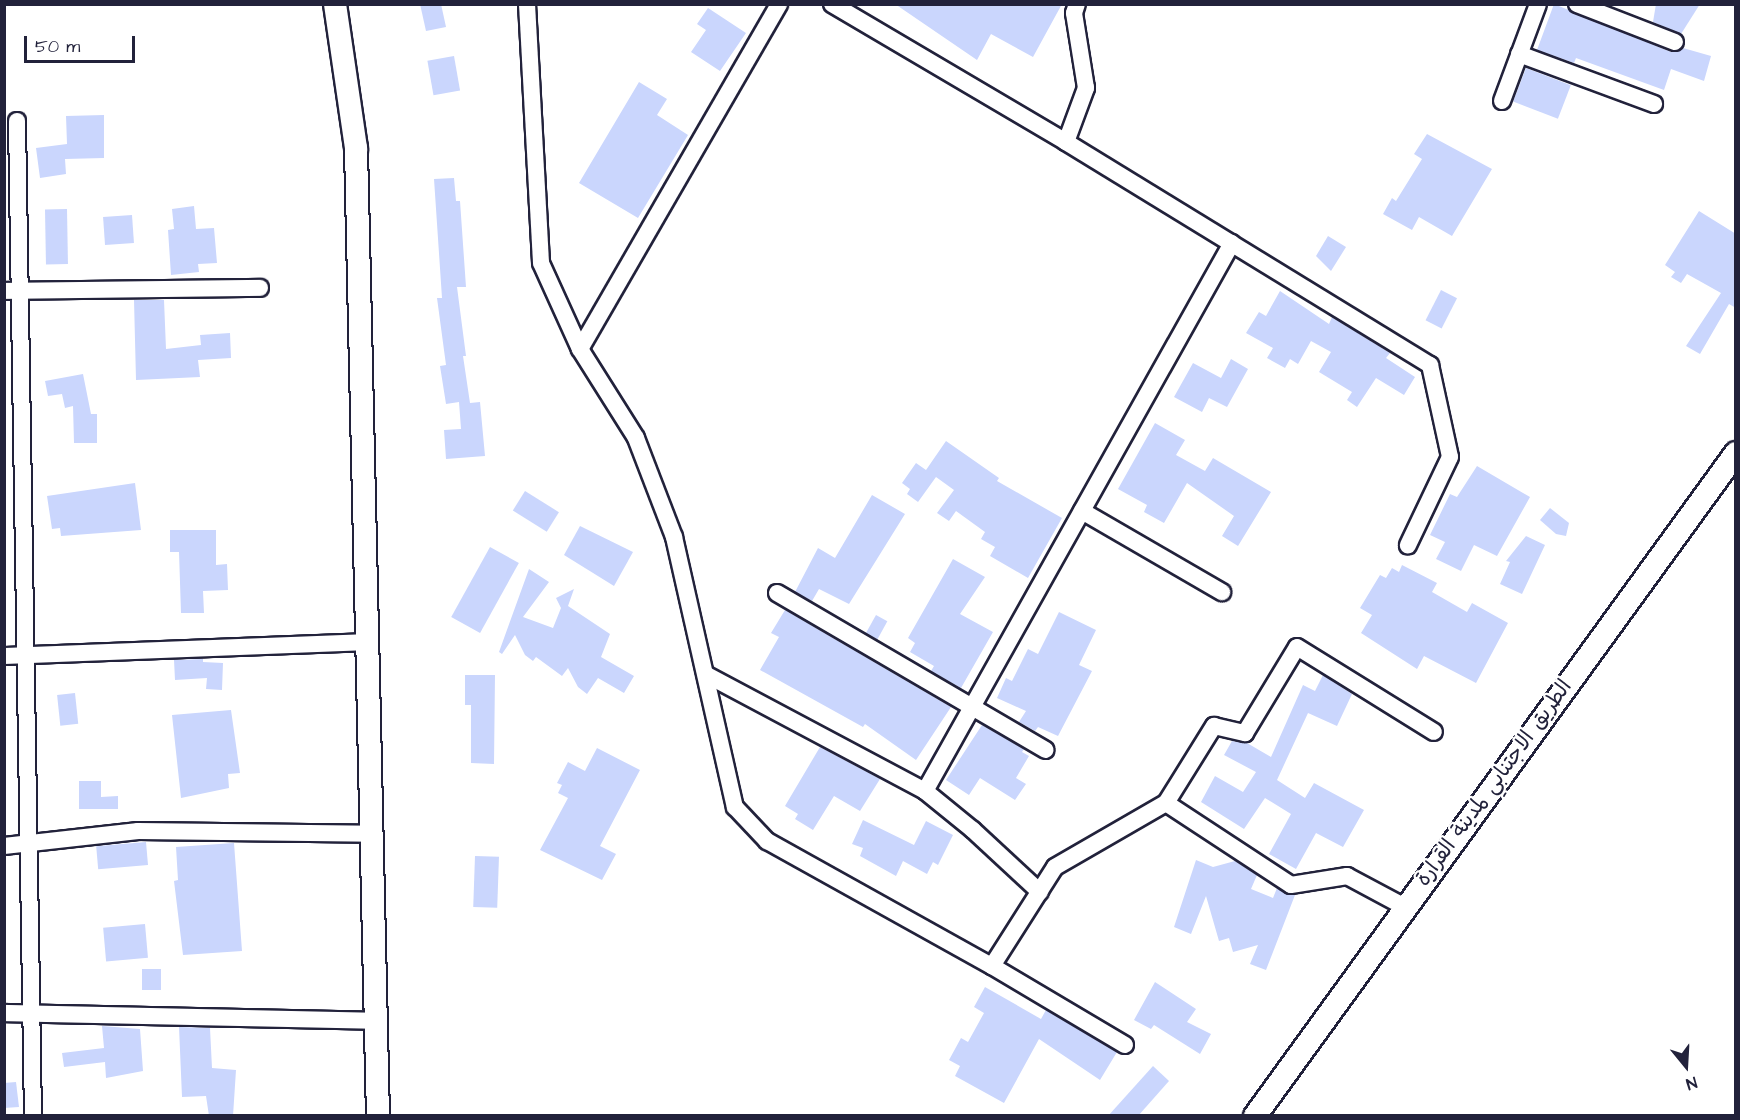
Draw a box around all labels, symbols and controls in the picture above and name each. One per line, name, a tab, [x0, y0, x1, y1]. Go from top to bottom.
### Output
scale bar	[27, 24, 138, 62]
text: 50 m	[35, 34, 80, 59]
street label: الطريق الاجتنابي لمدينة القرارة	[1411, 675, 1577, 891]
north arrow	[1656, 1036, 1716, 1096]
text: N	[1683, 1071, 1700, 1095]

